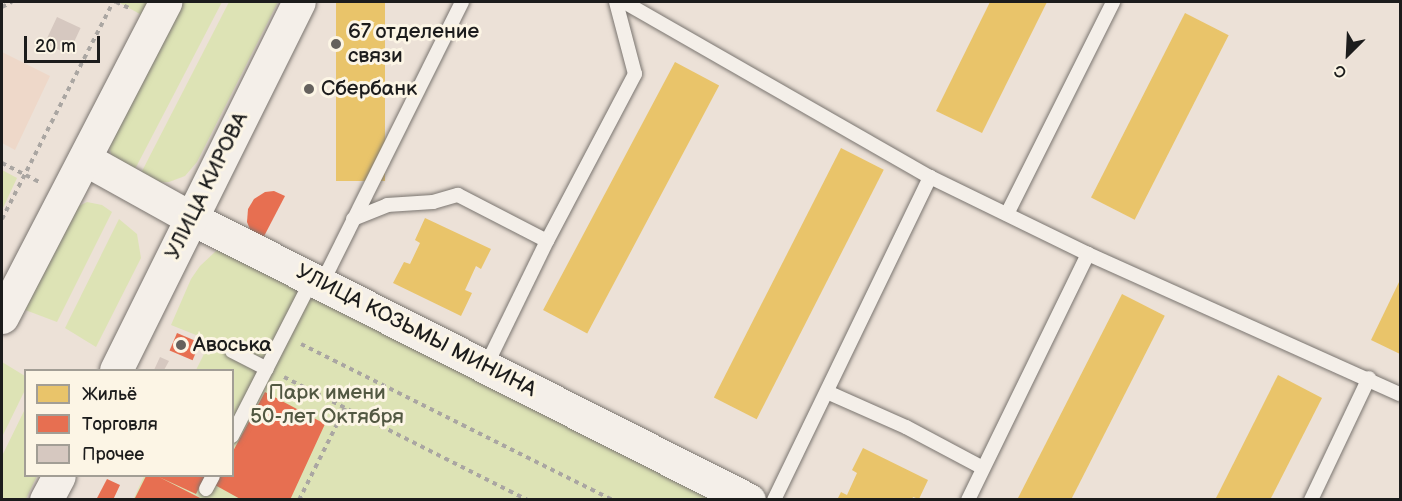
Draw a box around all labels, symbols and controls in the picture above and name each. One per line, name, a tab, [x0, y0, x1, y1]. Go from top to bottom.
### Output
place label: 67 отделение связи	[348, 19, 481, 69]
scale bar	[27, 24, 104, 62]
north arrow	[1318, 24, 1378, 84]
text: 20 m	[35, 36, 76, 57]
marker: 67 отделение связи	[329, 37, 343, 51]
text: С	[1332, 60, 1349, 82]
place label: Сбербанк	[321, 76, 417, 102]
marker: Сбербанк	[302, 82, 316, 96]
street label: УЛИЦА КИРОВА	[160, 108, 254, 264]
street label: УЛИЦА КОЗЬМЫ МИНИНА	[292, 259, 540, 403]
place label: Авоська	[193, 332, 272, 358]
marker: Авоська	[174, 338, 188, 352]
legend	[24, 369, 234, 477]
park label: Парк имени 50-лет Октября	[250, 380, 404, 430]
text: Жильё	[82, 384, 137, 405]
text: Торговля	[82, 414, 158, 435]
text: Прочее	[82, 444, 144, 465]

